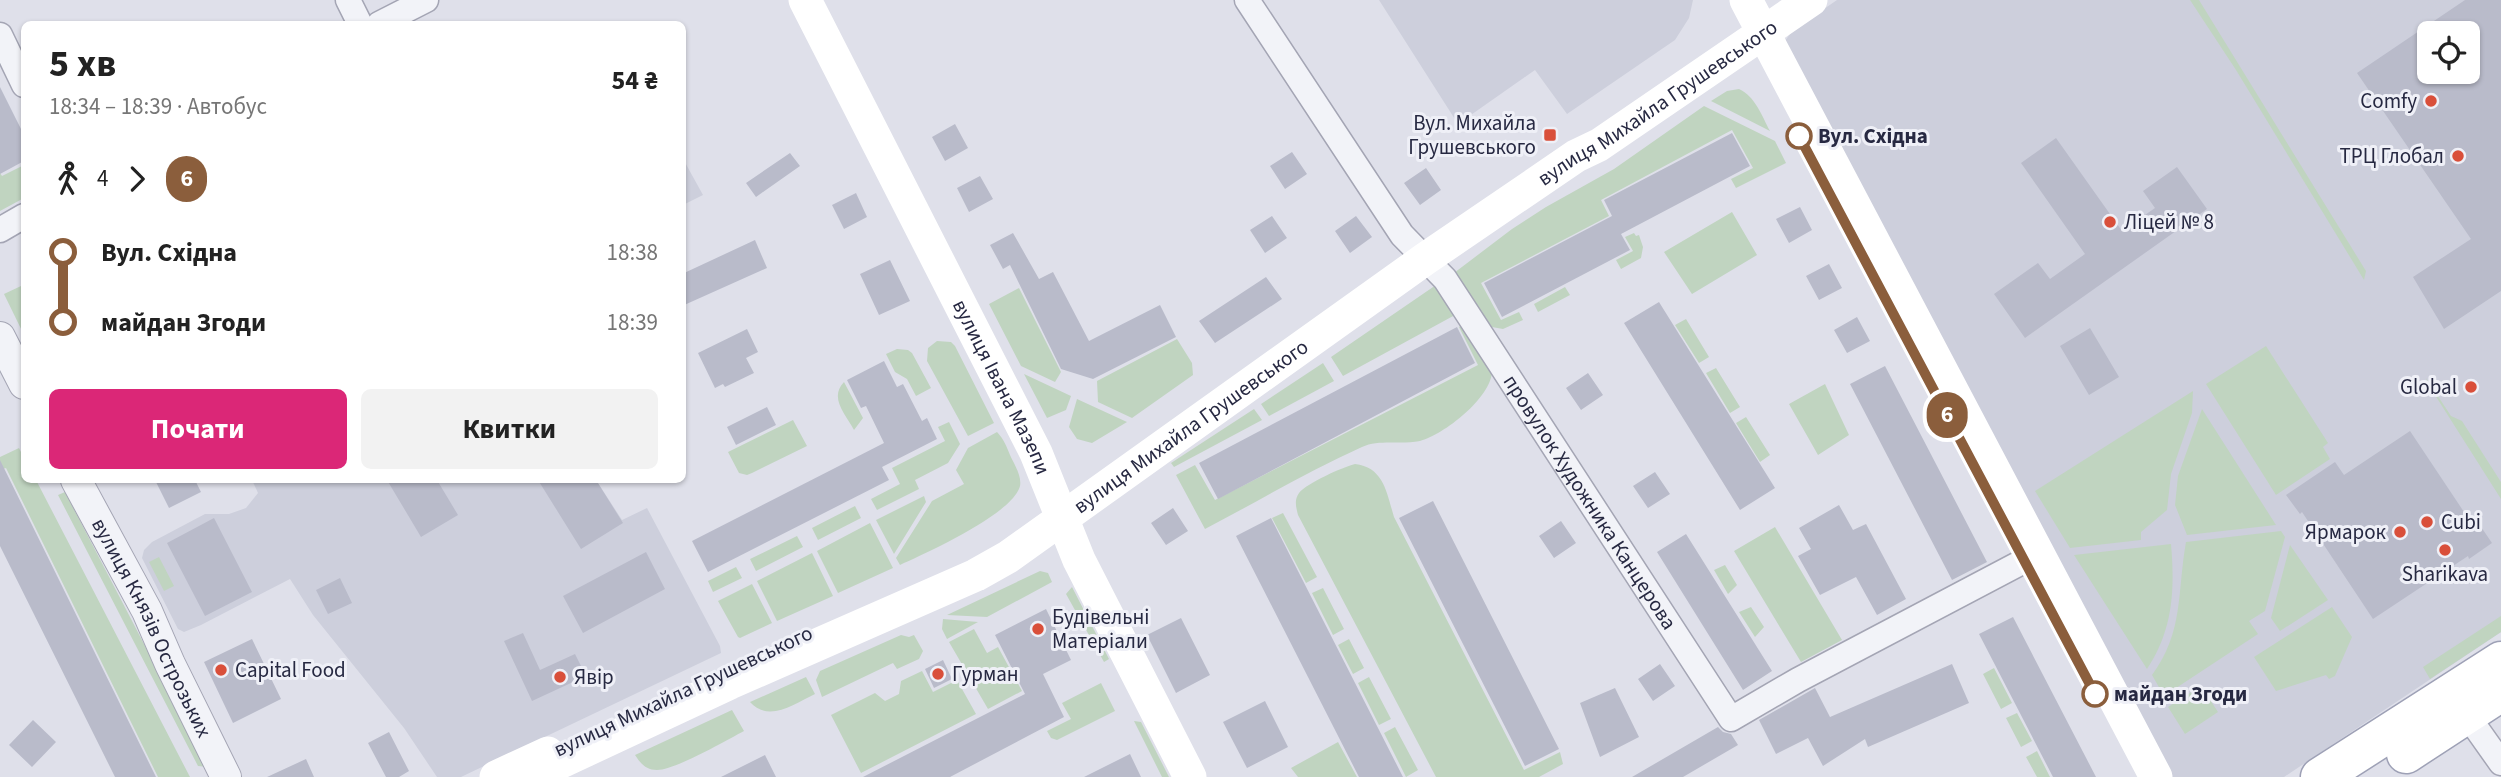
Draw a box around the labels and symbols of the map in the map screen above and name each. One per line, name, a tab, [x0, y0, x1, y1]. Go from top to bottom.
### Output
street label: вулиця Михайла Грушевського	[1531, 12, 1783, 193]
place label: Comfy	[2360, 86, 2417, 116]
marker: Comfy	[2423, 93, 2439, 109]
place label: Вул. Михайла Грушевського	[1408, 108, 1536, 162]
place label: Вул. Східна	[1818, 121, 1928, 151]
marker: Вул. Східна	[1786, 123, 1812, 149]
marker: Вул. Михайла Грушевського	[1542, 127, 1558, 143]
place label: ТРЦ Глобал	[2340, 141, 2444, 171]
marker: ТРЦ Глобал	[2450, 148, 2466, 164]
place label: Ліцей № 8	[2124, 207, 2214, 237]
marker: Ліцей № 8	[2102, 214, 2118, 230]
street label: вулиця Івана Мазепи	[945, 294, 1058, 479]
street label: вулиця Михайла Грушевського	[1067, 332, 1315, 521]
street label: провулок Художника Канцерова	[1496, 369, 1684, 635]
place label: Global	[2400, 372, 2457, 402]
marker: Global	[2463, 379, 2479, 395]
line badge: 6	[1924, 392, 1970, 438]
place label: Cubi	[2441, 507, 2481, 537]
street label: вулиця Князів Острозьких	[84, 513, 219, 743]
marker: Cubi	[2419, 514, 2435, 530]
place label: Ярмарок	[2305, 517, 2387, 547]
marker: Ярмарок	[2392, 524, 2408, 540]
marker: Sharikava	[2437, 542, 2453, 558]
place label: Sharikava	[2402, 559, 2488, 589]
place label: Будівельні Матеріали	[1052, 602, 1149, 656]
street label: вулиця Михайла Грушевського	[549, 618, 817, 764]
marker: Будівельні Матеріали	[1030, 621, 1046, 637]
place label: Capital Food	[235, 655, 346, 685]
place label: Гурман	[952, 659, 1019, 689]
marker: Capital Food	[213, 662, 229, 678]
place label: Явір	[574, 662, 614, 692]
marker: Гурман	[930, 666, 946, 682]
marker: Явір	[552, 669, 568, 685]
place label: майдан Згоди	[2114, 679, 2247, 709]
marker: майдан Згоди	[2082, 681, 2108, 707]

